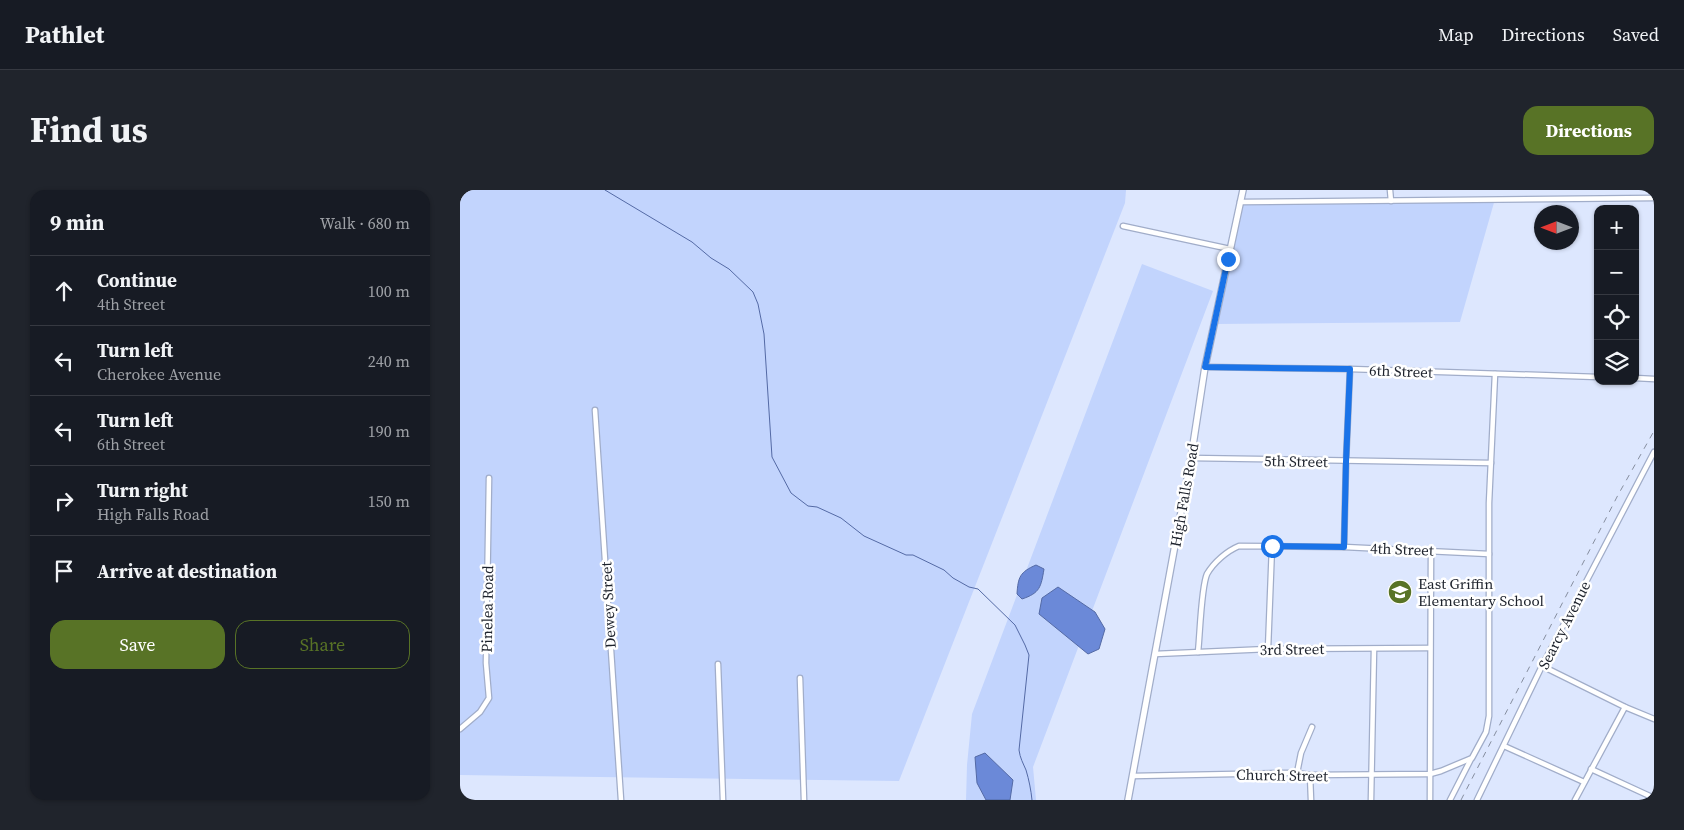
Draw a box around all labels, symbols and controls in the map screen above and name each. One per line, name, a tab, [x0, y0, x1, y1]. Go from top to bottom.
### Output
text: Pathlet	[25, 18, 104, 51]
text: Map	[1438, 22, 1474, 47]
text: Directions	[1502, 22, 1585, 47]
text: Saved	[1613, 22, 1659, 47]
text: Find us	[30, 106, 148, 154]
button: Directions	[1523, 106, 1654, 155]
north arrow	[1534, 205, 1579, 250]
map controls	[1594, 205, 1639, 385]
button: +	[1594, 205, 1639, 250]
text: 9 min	[50, 208, 105, 237]
text: Walk · 680 m	[320, 212, 410, 234]
route end	[1217, 248, 1240, 271]
button: −	[1594, 250, 1639, 295]
text: Continue	[97, 267, 177, 293]
icon: ahead	[50, 277, 78, 305]
text: 100 m	[368, 280, 410, 302]
text: 4th Street	[97, 293, 165, 315]
button: locate	[1594, 295, 1639, 340]
text: Turn left	[97, 337, 173, 363]
button: layers	[1594, 340, 1639, 385]
icon: left	[50, 347, 78, 375]
text: 240 m	[368, 350, 410, 372]
street label: 6th Street	[1369, 359, 1433, 383]
text: Cherokee Avenue	[97, 363, 221, 385]
text: Turn left	[97, 407, 173, 433]
icon: left	[50, 417, 78, 445]
text: 190 m	[368, 420, 410, 442]
text: 6th Street	[97, 433, 165, 455]
street label: High Falls Road	[1165, 441, 1204, 549]
street label: 5th Street	[1264, 450, 1328, 472]
text: Turn right	[97, 477, 188, 503]
icon: right	[50, 487, 78, 515]
text: 150 m	[368, 490, 410, 512]
text: High Falls Road	[97, 503, 209, 525]
route start	[1261, 535, 1284, 558]
street label: 4th Street	[1370, 537, 1434, 561]
icon: arrive	[50, 557, 78, 585]
text: Arrive at destination	[97, 558, 277, 584]
street label: Dewey Street	[595, 561, 621, 649]
street label: Pinelea Road	[476, 565, 498, 653]
place label: East Griffin Elementary School	[1418, 573, 1545, 611]
street label: Searcy Avenue	[1533, 577, 1595, 673]
school or university icon: East Griffin Elementary School	[1387, 579, 1413, 605]
button: Save	[50, 620, 225, 669]
button: Share	[235, 620, 410, 669]
street label: 3rd Street	[1260, 638, 1325, 660]
street label: Church Street	[1236, 764, 1328, 786]

